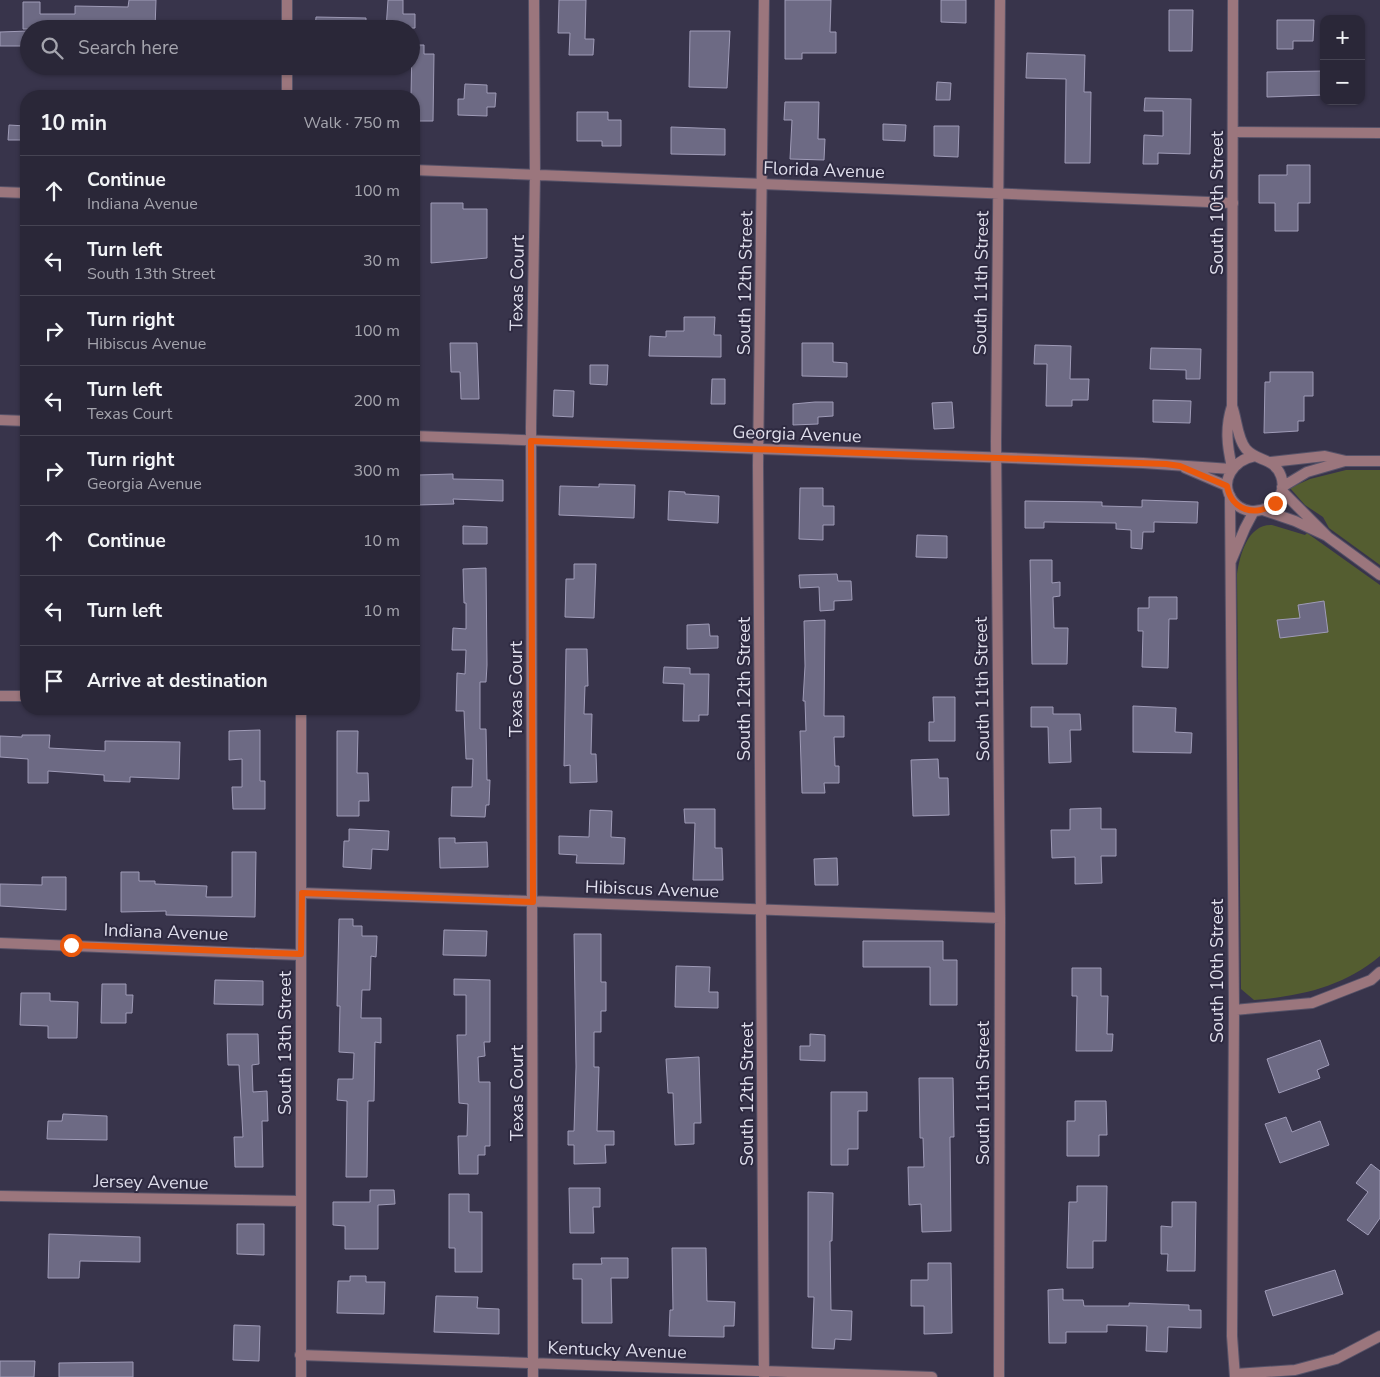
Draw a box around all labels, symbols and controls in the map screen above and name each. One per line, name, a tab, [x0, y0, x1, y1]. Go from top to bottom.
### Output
map controls	[1320, 15, 1365, 105]
button: +	[1320, 15, 1365, 60]
search box	[20, 20, 420, 75]
icon: search	[38, 34, 66, 62]
text: Search here	[78, 35, 179, 61]
button: −	[1320, 60, 1365, 105]
text: 10 min	[40, 109, 107, 137]
text: Walk · 750 m	[304, 112, 400, 134]
street label: South 10th Street	[1205, 130, 1229, 275]
street label: Florida Avenue	[763, 156, 885, 184]
text: Continue	[87, 167, 166, 193]
icon: ahead	[40, 177, 68, 205]
text: 100 m	[353, 180, 400, 202]
text: Indiana Avenue	[87, 193, 198, 215]
street label: South 12th Street	[732, 210, 758, 355]
street label: South 11th Street	[968, 210, 994, 355]
street label: Texas Court	[504, 234, 530, 331]
text: Turn left	[87, 237, 162, 263]
icon: left	[40, 247, 68, 275]
text: 30 m	[363, 250, 400, 272]
text: South 13th Street	[87, 263, 215, 285]
text: Turn right	[87, 307, 174, 333]
icon: right	[40, 317, 68, 345]
text: 100 m	[353, 320, 400, 342]
text: Hibiscus Avenue	[87, 333, 206, 355]
text: Turn left	[87, 377, 162, 403]
icon: left	[40, 387, 68, 415]
text: 200 m	[353, 390, 400, 412]
text: Texas Court	[87, 403, 172, 425]
street label: Georgia Avenue	[732, 420, 862, 448]
text: Turn right	[87, 447, 174, 473]
icon: right	[40, 457, 68, 485]
text: 300 m	[353, 460, 400, 482]
text: Georgia Avenue	[87, 473, 202, 495]
route end	[1264, 492, 1287, 515]
icon: ahead	[40, 527, 68, 555]
text: Continue	[87, 528, 166, 554]
text: 10 m	[363, 530, 400, 552]
icon: left	[40, 597, 68, 625]
text: Turn left	[87, 598, 162, 624]
text: 10 m	[363, 600, 400, 622]
street label: South 12th Street	[732, 616, 756, 761]
street label: South 11th Street	[969, 616, 995, 761]
street label: Texas Court	[504, 640, 528, 737]
icon: arrive	[40, 667, 68, 695]
text: Arrive at destination	[87, 668, 268, 694]
street label: Hibiscus Avenue	[585, 875, 719, 903]
street label: South 10th Street	[1205, 898, 1229, 1043]
street label: Indiana Avenue	[103, 918, 229, 946]
route start	[60, 934, 83, 957]
street label: South 13th Street	[273, 970, 297, 1115]
street label: South 11th Street	[971, 1020, 995, 1165]
street label: South 12th Street	[735, 1021, 759, 1166]
street label: Texas Court	[505, 1044, 529, 1141]
street label: Jersey Avenue	[92, 1169, 209, 1195]
street label: Kentucky Avenue	[547, 1336, 687, 1364]

